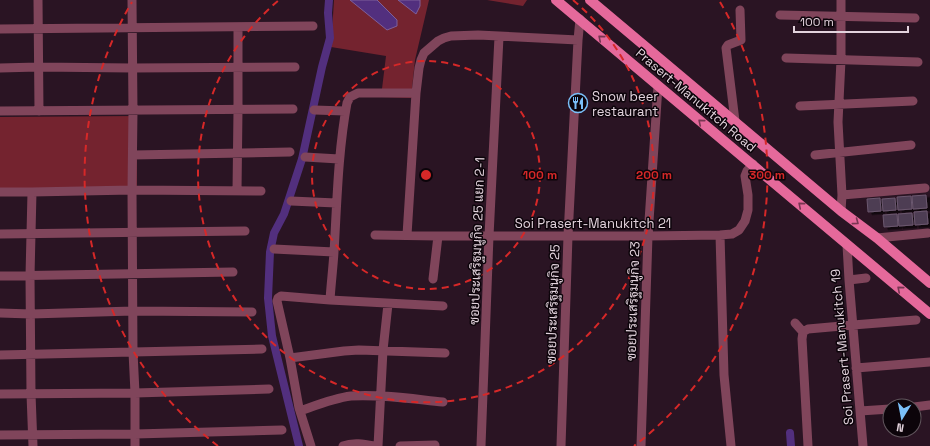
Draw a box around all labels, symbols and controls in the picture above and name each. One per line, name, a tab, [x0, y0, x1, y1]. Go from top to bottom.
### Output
scale bar	[794, 8, 908, 34]
text: 100 m	[800, 14, 834, 30]
one-way arrow	[599, 35, 606, 42]
street label: Prasert-Manukitch Road	[632, 44, 760, 156]
place label: Snow beer restaurant	[592, 88, 658, 120]
restaurant icon: Snow beer restaurant	[567, 92, 589, 114]
one-way arrow	[698, 119, 706, 126]
street label: ซอยประเสริฐมนูกิจ 25 แยก 2-1	[466, 157, 489, 325]
text: 100 m	[523, 167, 557, 183]
text: 200 m	[636, 167, 672, 183]
text: 300 m	[749, 167, 785, 183]
centre of rings	[419, 168, 433, 182]
one-way arrow	[798, 202, 805, 209]
street label: Soi Prasert-Manukitch 21	[515, 215, 671, 232]
one-way arrow	[852, 217, 859, 224]
street label: ซอยประเสริฐมนูกิจ 23	[622, 241, 645, 361]
street label: ซอยประเสริฐมนูกิจ 25	[542, 244, 565, 364]
street label: Soi Prasert-Manukitch 19	[827, 268, 857, 426]
one-way arrow	[897, 286, 905, 293]
north arrow	[882, 398, 922, 438]
text: N	[895, 420, 905, 435]

